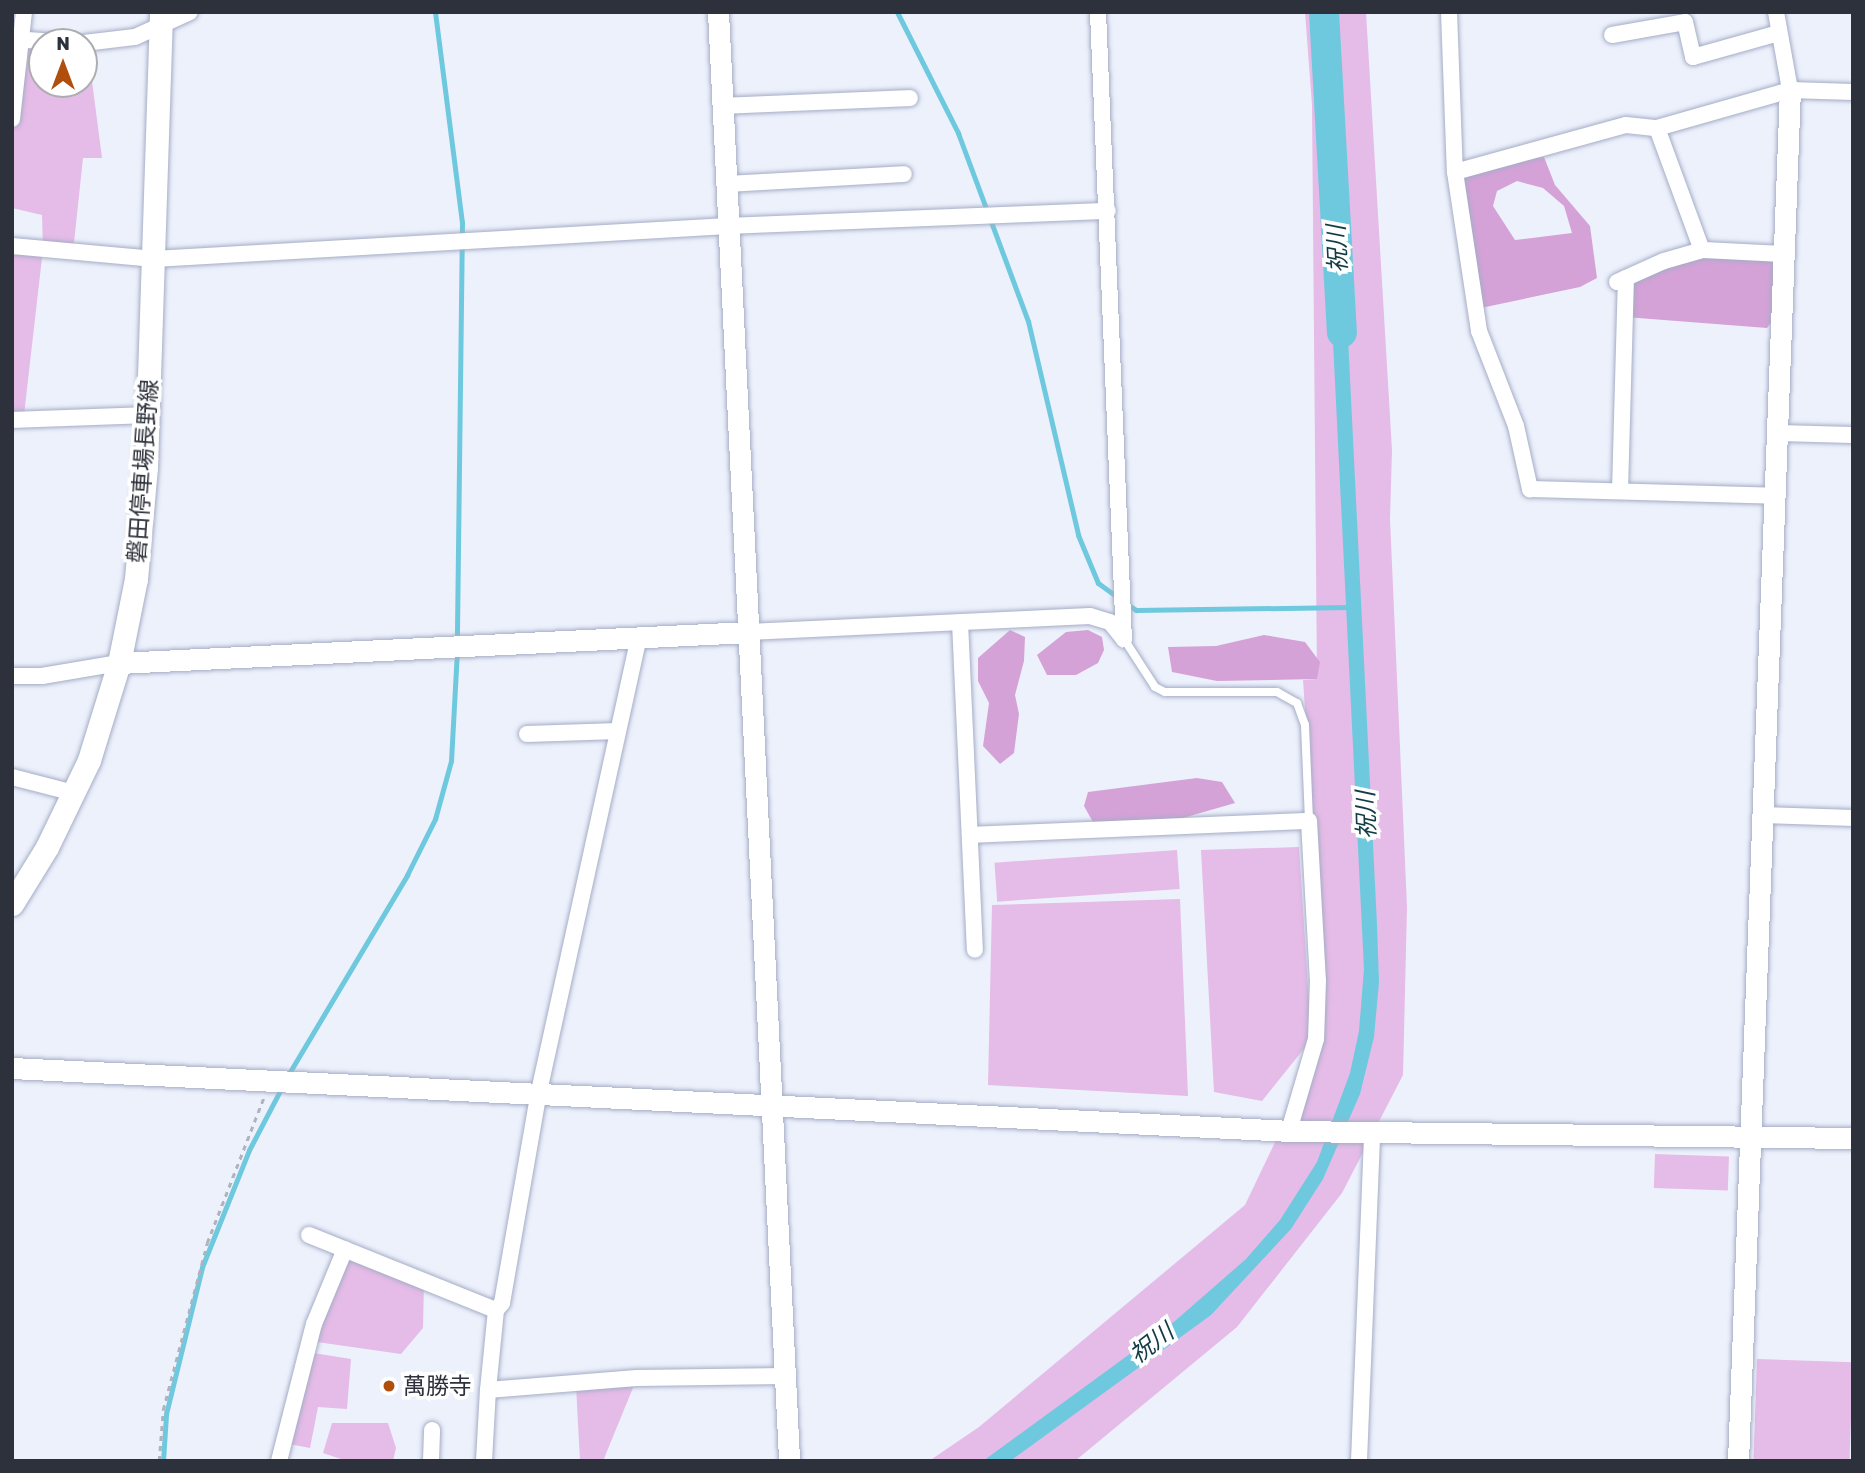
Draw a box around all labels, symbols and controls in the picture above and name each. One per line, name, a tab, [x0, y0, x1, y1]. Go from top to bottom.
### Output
north arrow	[28, 28, 98, 98]
text: N	[56, 32, 70, 55]
water label: 祝川	[1322, 224, 1354, 274]
street label: 磐田停車場長野線	[123, 378, 163, 564]
water label: 祝川	[1352, 791, 1382, 839]
water label: 祝川	[1124, 1318, 1180, 1370]
place label: 萬勝寺	[403, 1372, 472, 1400]
marker: 萬勝寺	[381, 1378, 397, 1394]

